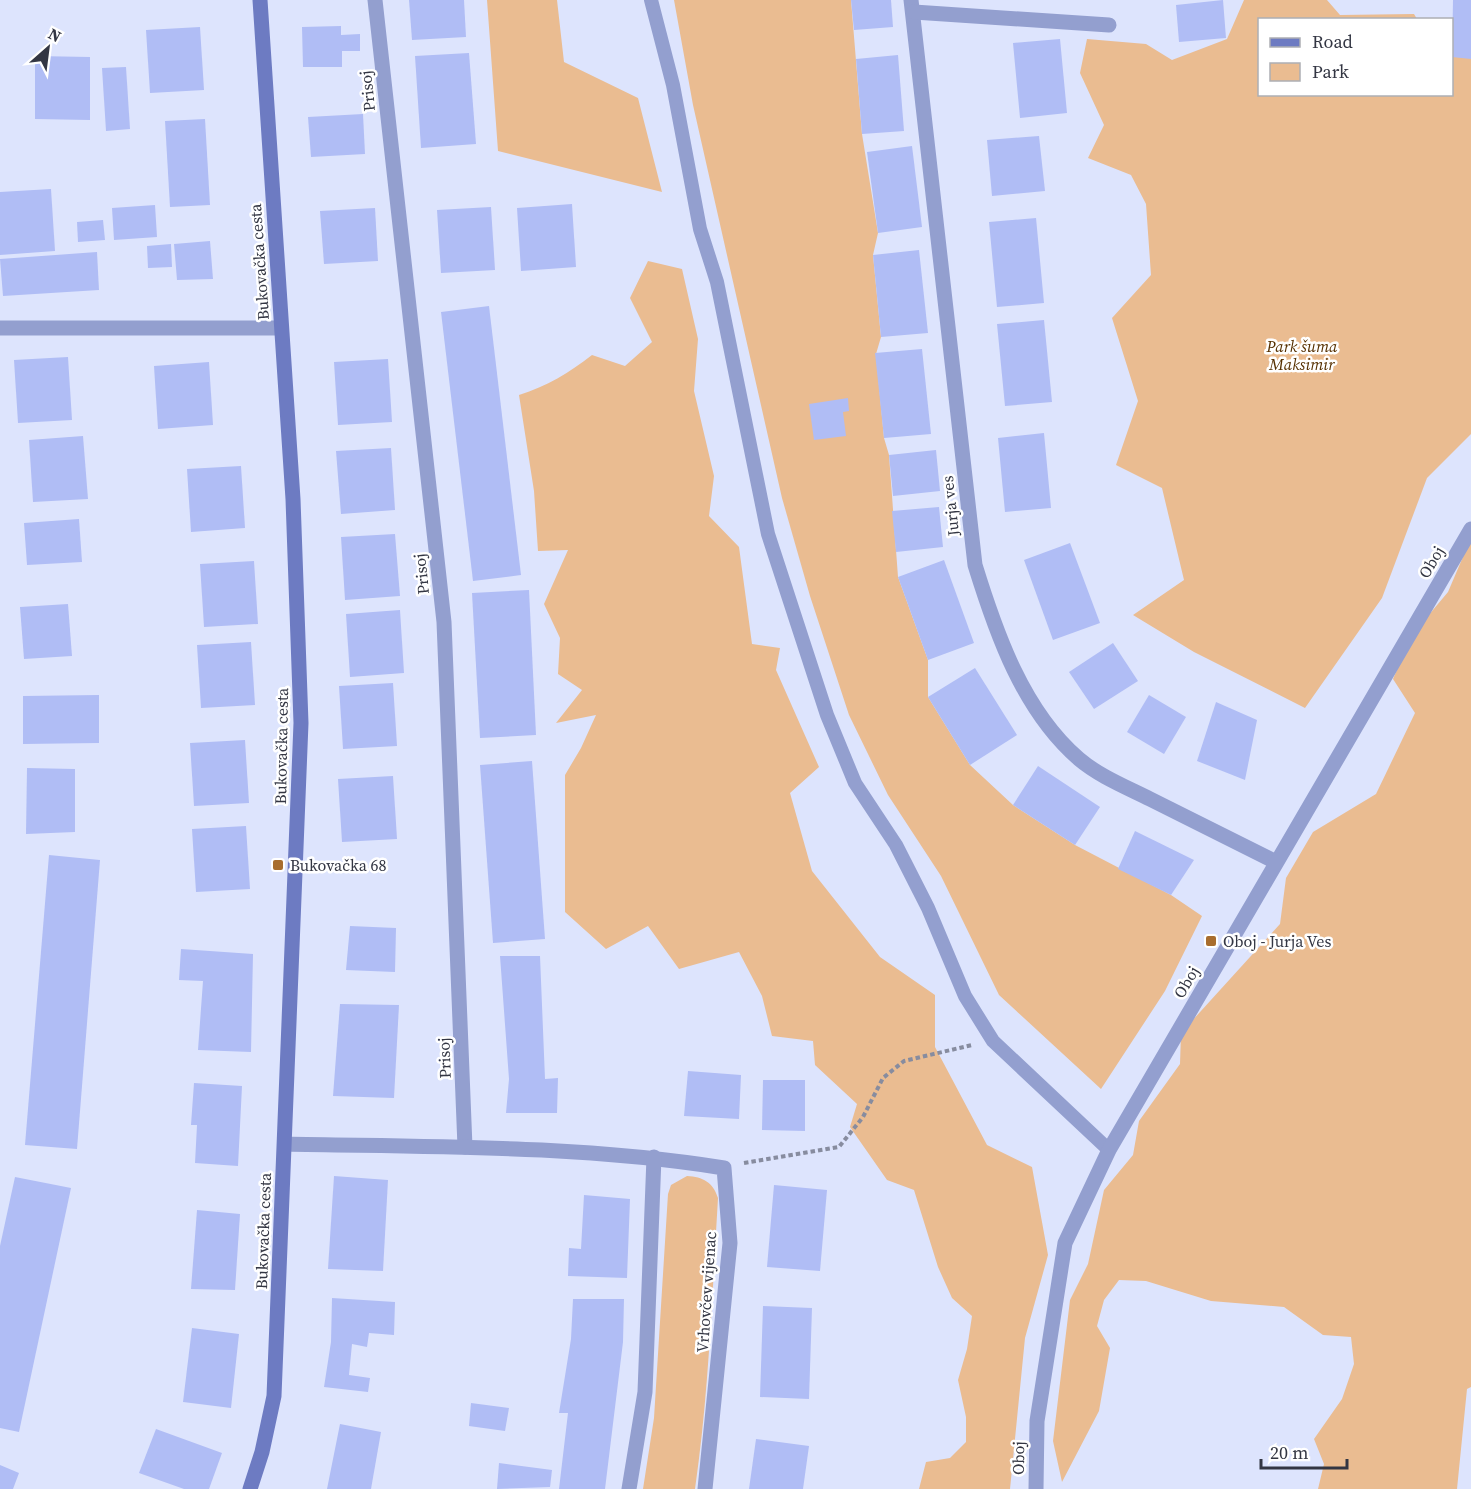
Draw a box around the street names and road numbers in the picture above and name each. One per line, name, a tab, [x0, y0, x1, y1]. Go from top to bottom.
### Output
street label: Prisoj	[354, 69, 380, 113]
street label: Bukovačka cesta	[244, 202, 274, 321]
street label: Jurja ves	[936, 475, 964, 538]
street label: Oboj	[1413, 542, 1449, 582]
street label: Prisoj	[408, 552, 434, 596]
street label: Bukovačka cesta	[269, 687, 293, 805]
street label: Oboj	[1168, 962, 1204, 1002]
street label: Prisoj	[432, 1037, 456, 1079]
street label: Bukovačka cesta	[250, 1171, 276, 1290]
street label: Vrhovčev vijenac	[691, 1231, 721, 1353]
street label: Oboj	[1007, 1441, 1029, 1475]

